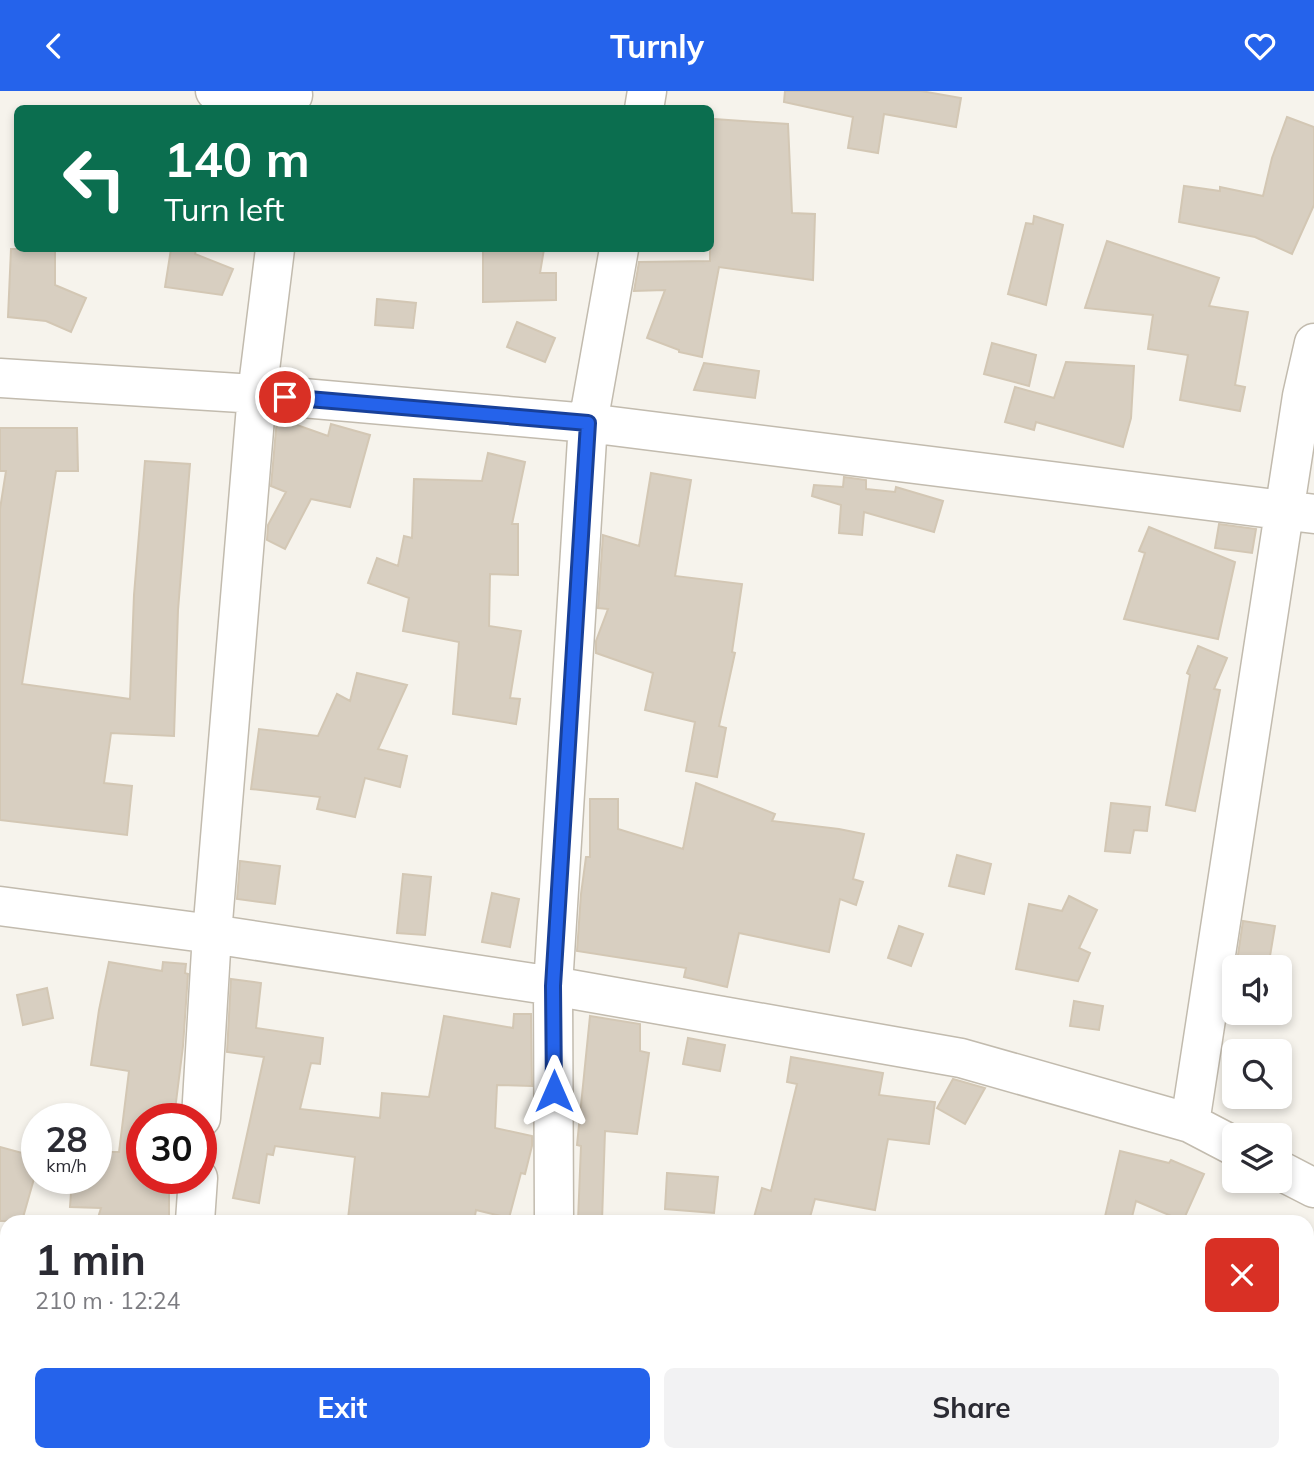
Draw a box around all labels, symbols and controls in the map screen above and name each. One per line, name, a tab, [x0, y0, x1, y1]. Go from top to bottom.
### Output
text: Turnly	[610, 26, 704, 66]
icon: back	[35, 27, 73, 65]
icon: heart	[1241, 27, 1279, 65]
text: 140 m	[164, 128, 310, 189]
icon: left	[49, 133, 140, 224]
text: Turn left	[164, 189, 284, 229]
pin	[255, 367, 315, 427]
icon: arrive	[266, 378, 304, 416]
map controls	[1222, 955, 1292, 1193]
button: sound	[1222, 955, 1292, 1025]
button: search	[1222, 1039, 1292, 1109]
position arrow	[517, 1054, 591, 1128]
speed limit sign: 30	[126, 1103, 217, 1194]
text: 28	[45, 1117, 88, 1161]
button: layers	[1222, 1123, 1292, 1193]
text: km/h	[46, 1154, 87, 1177]
text: 1 min	[35, 1233, 146, 1286]
button: close	[1205, 1238, 1279, 1312]
text: 210 m · 12:24	[35, 1286, 180, 1315]
button: Exit	[35, 1368, 650, 1448]
button: Share	[664, 1368, 1279, 1448]

